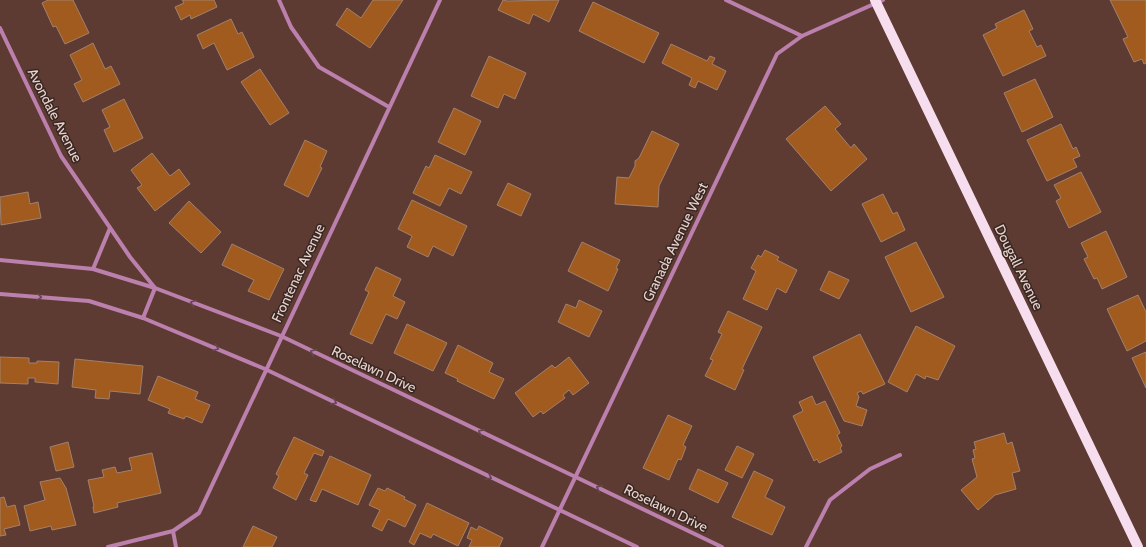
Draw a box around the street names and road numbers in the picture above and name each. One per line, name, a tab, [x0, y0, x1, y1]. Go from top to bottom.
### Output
street label: Avondale Avenue	[24, 65, 86, 165]
street label: Granada Avenue West	[638, 179, 712, 305]
street label: Frontenac Avenue	[267, 221, 329, 325]
street label: Dougall Avenue	[991, 221, 1047, 313]
street label: Roselawn Drive	[329, 342, 419, 396]
street label: Roselawn Drive	[621, 480, 711, 536]

